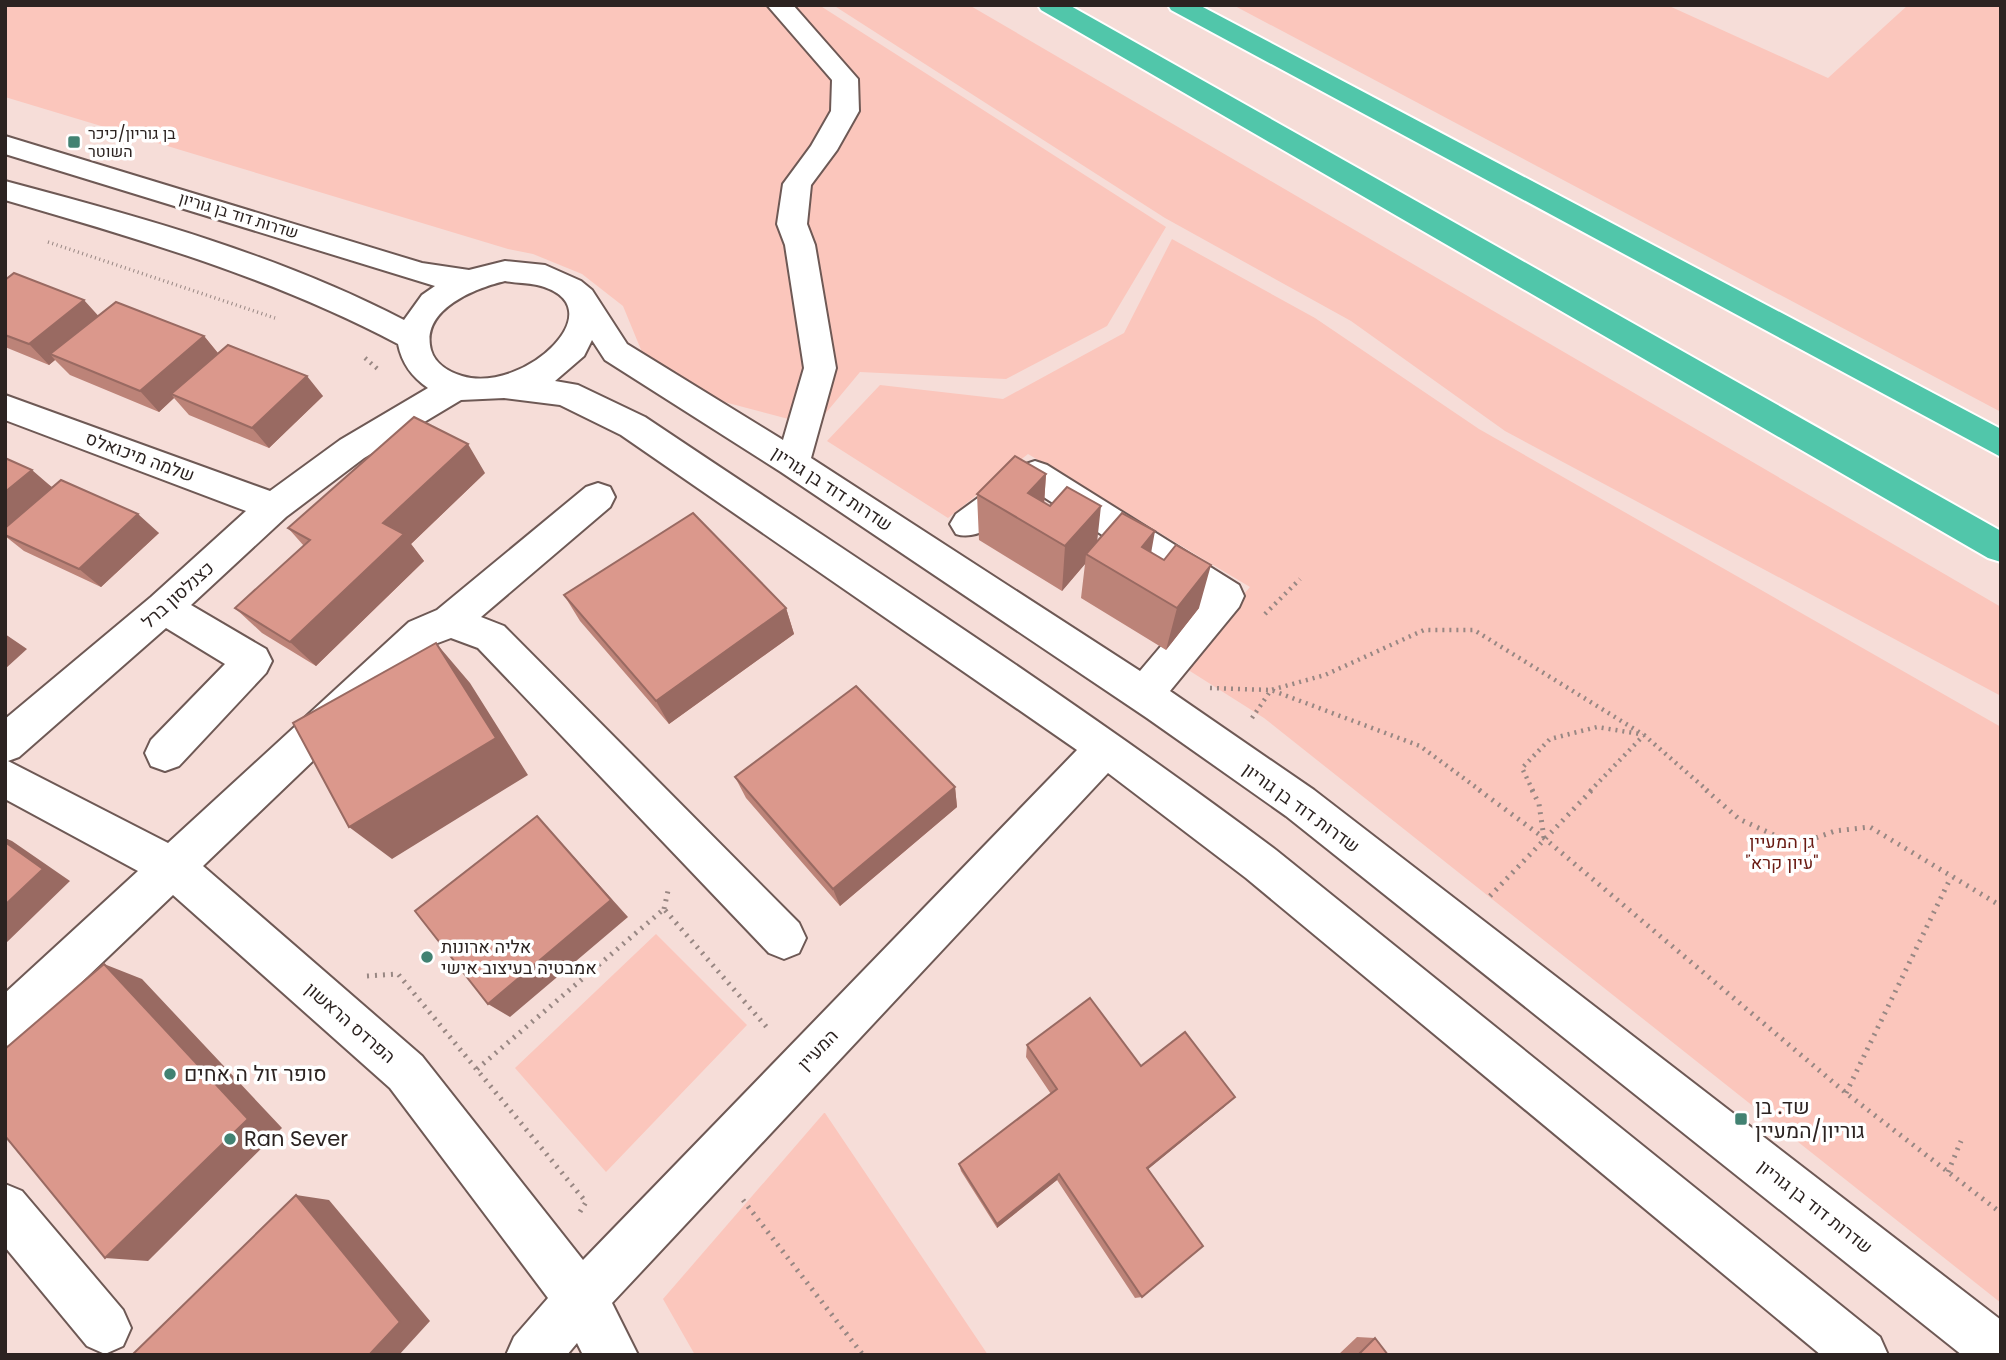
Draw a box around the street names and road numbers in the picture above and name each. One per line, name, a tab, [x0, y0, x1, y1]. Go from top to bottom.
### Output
street label: שדרות דוד בן גוריון	[176, 186, 301, 245]
street label: שלמה מיכואלס	[82, 425, 198, 488]
street label: שדרות דוד בן גוריון	[767, 440, 897, 537]
street label: כצנלסון ברל	[136, 555, 219, 634]
street label: שדרות דוד בן גוריון	[1238, 757, 1365, 859]
street label: הפרדס הראשון	[300, 976, 401, 1069]
street label: המעיין	[792, 1024, 843, 1076]
street label: שדרות דוד בן גוריון	[1753, 1154, 1878, 1259]

